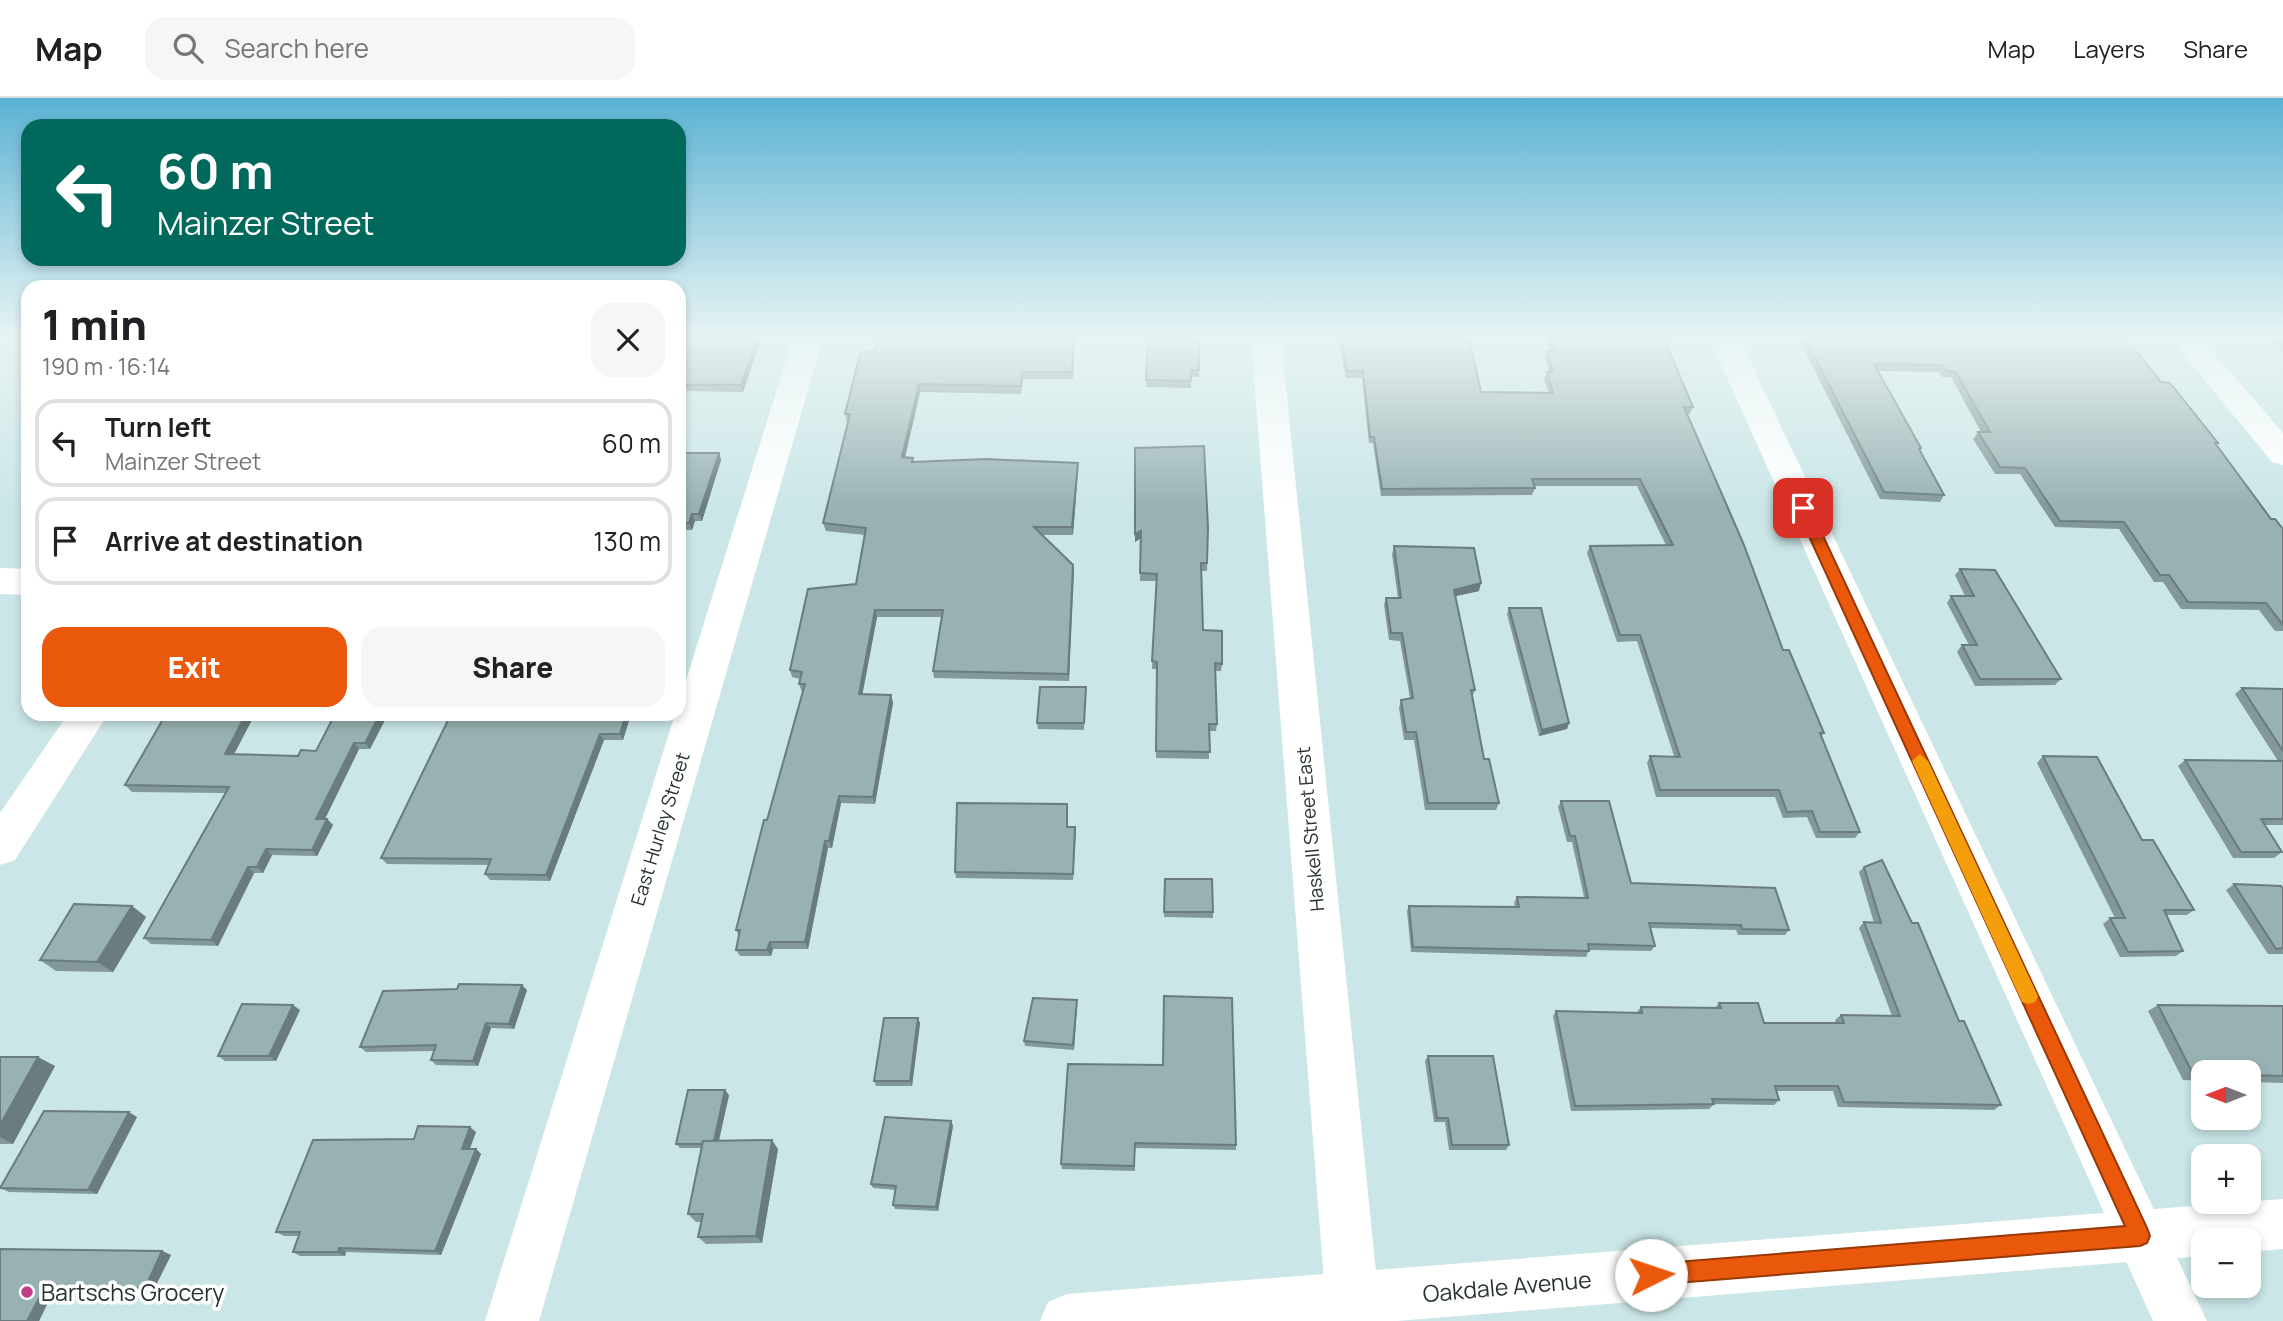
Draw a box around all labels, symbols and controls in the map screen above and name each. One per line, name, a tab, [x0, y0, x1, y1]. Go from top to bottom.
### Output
search box	[145, 17, 635, 80]
text: Map	[35, 26, 103, 71]
icon: search	[169, 29, 207, 67]
text: Search here	[225, 30, 369, 66]
text: Map	[1988, 32, 2035, 65]
text: Layers	[2073, 32, 2145, 65]
text: Share	[2183, 32, 2248, 65]
text: 60 m	[157, 137, 274, 204]
icon: left	[42, 147, 133, 238]
text: Mainzer Street	[157, 201, 374, 245]
text: 1 min	[42, 295, 147, 353]
button: close	[591, 303, 665, 377]
text: 190 m · 16:14	[42, 350, 170, 382]
text: Turn left	[105, 409, 212, 445]
icon: left	[46, 424, 84, 462]
text: 60 m	[602, 425, 661, 461]
text: Mainzer Street	[105, 445, 261, 477]
pin	[1773, 478, 1833, 538]
icon: arrive	[1784, 489, 1822, 527]
icon: arrive	[46, 522, 84, 560]
text: Arrive at destination	[105, 523, 363, 559]
text: 130 m	[593, 523, 661, 559]
button: Exit	[42, 627, 347, 707]
button: Share	[361, 627, 665, 707]
street label: Haskell Street East	[1290, 746, 1330, 912]
street label: East Hurley Street	[624, 749, 696, 909]
north arrow	[2191, 1060, 2261, 1130]
map controls	[2191, 1060, 2261, 1298]
button: +	[2191, 1144, 2261, 1214]
button: −	[2191, 1228, 2261, 1298]
position arrow	[1614, 1238, 1688, 1312]
street label: Oakdale Avenue	[1421, 1263, 1593, 1309]
place label: Bartschs Grocery	[41, 1276, 225, 1308]
marker: Bartschs Grocery	[19, 1284, 35, 1300]

